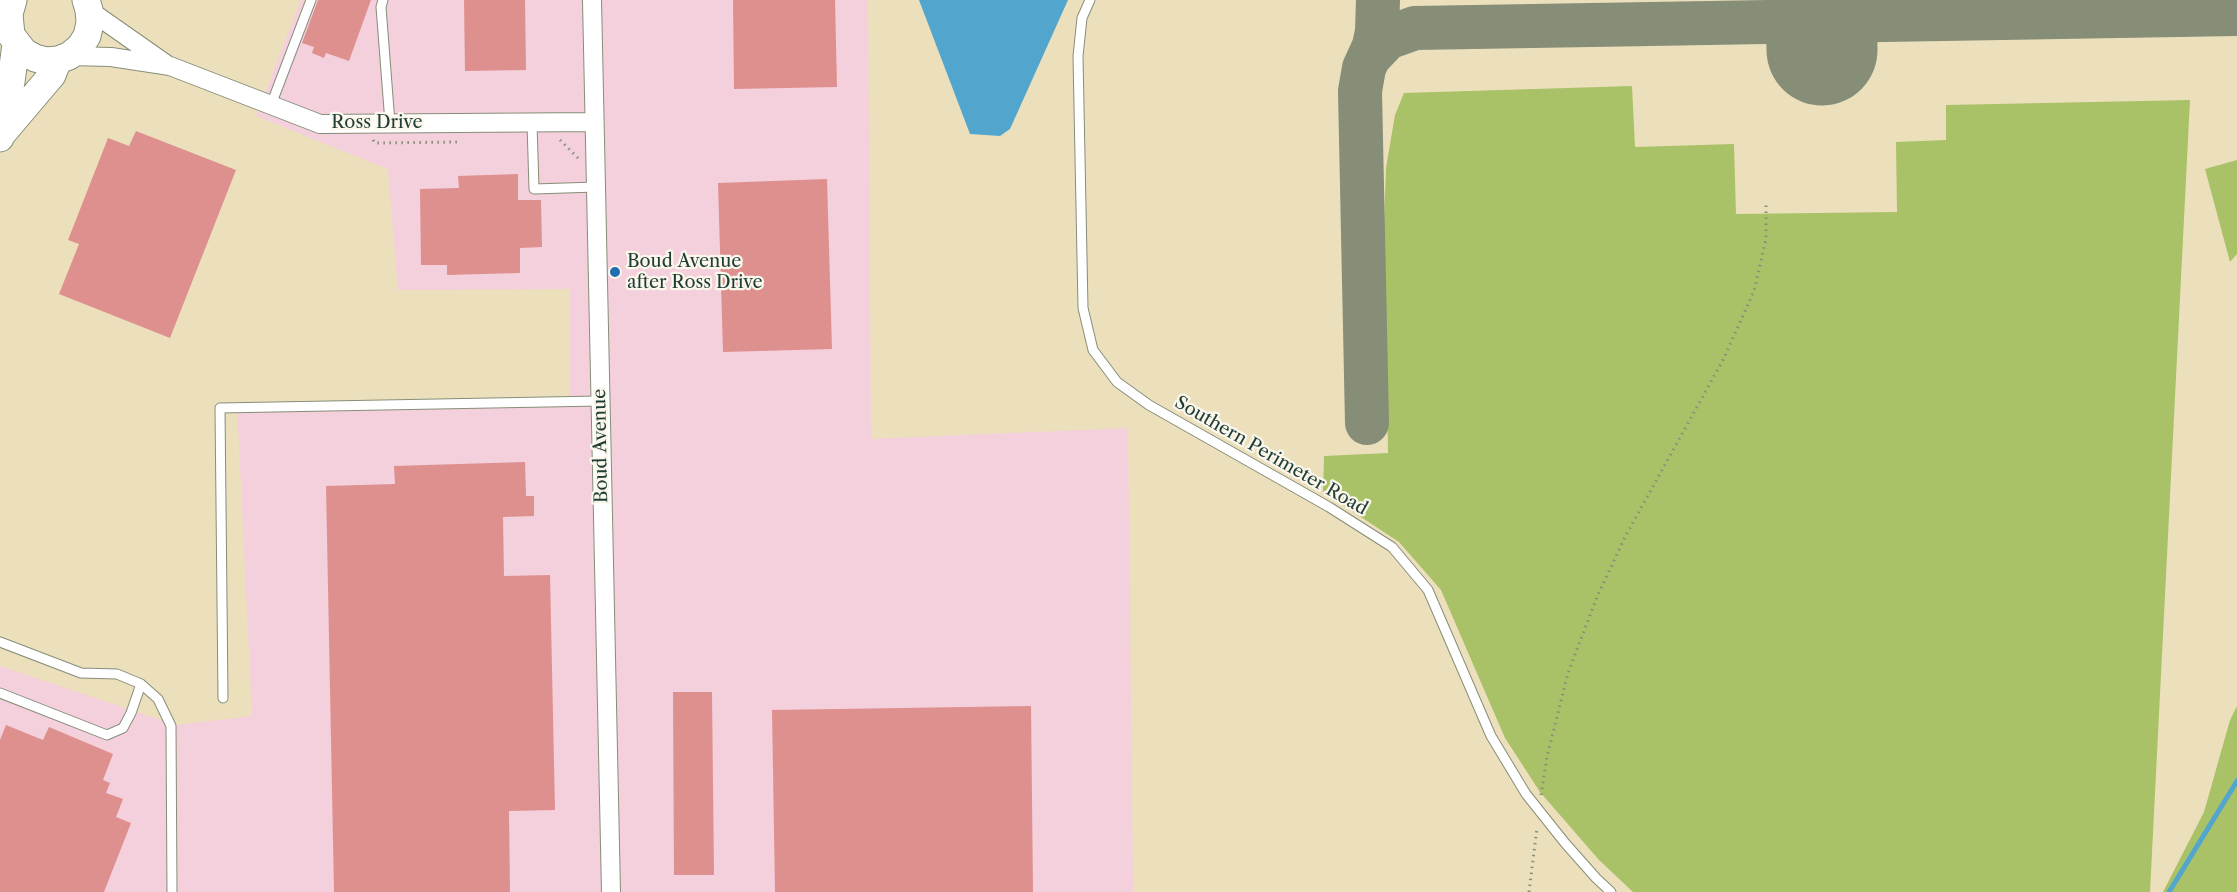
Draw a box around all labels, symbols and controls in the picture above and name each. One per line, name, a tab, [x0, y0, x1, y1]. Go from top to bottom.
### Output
street label: Ross Drive	[331, 112, 423, 134]
place label: Boud Avenue after Ross Drive	[627, 251, 763, 294]
marker: Boud Avenue after Ross Drive	[608, 265, 622, 279]
street label: Boud Avenue	[589, 389, 613, 503]
street label: Southern Perimeter Road	[1171, 392, 1371, 520]

